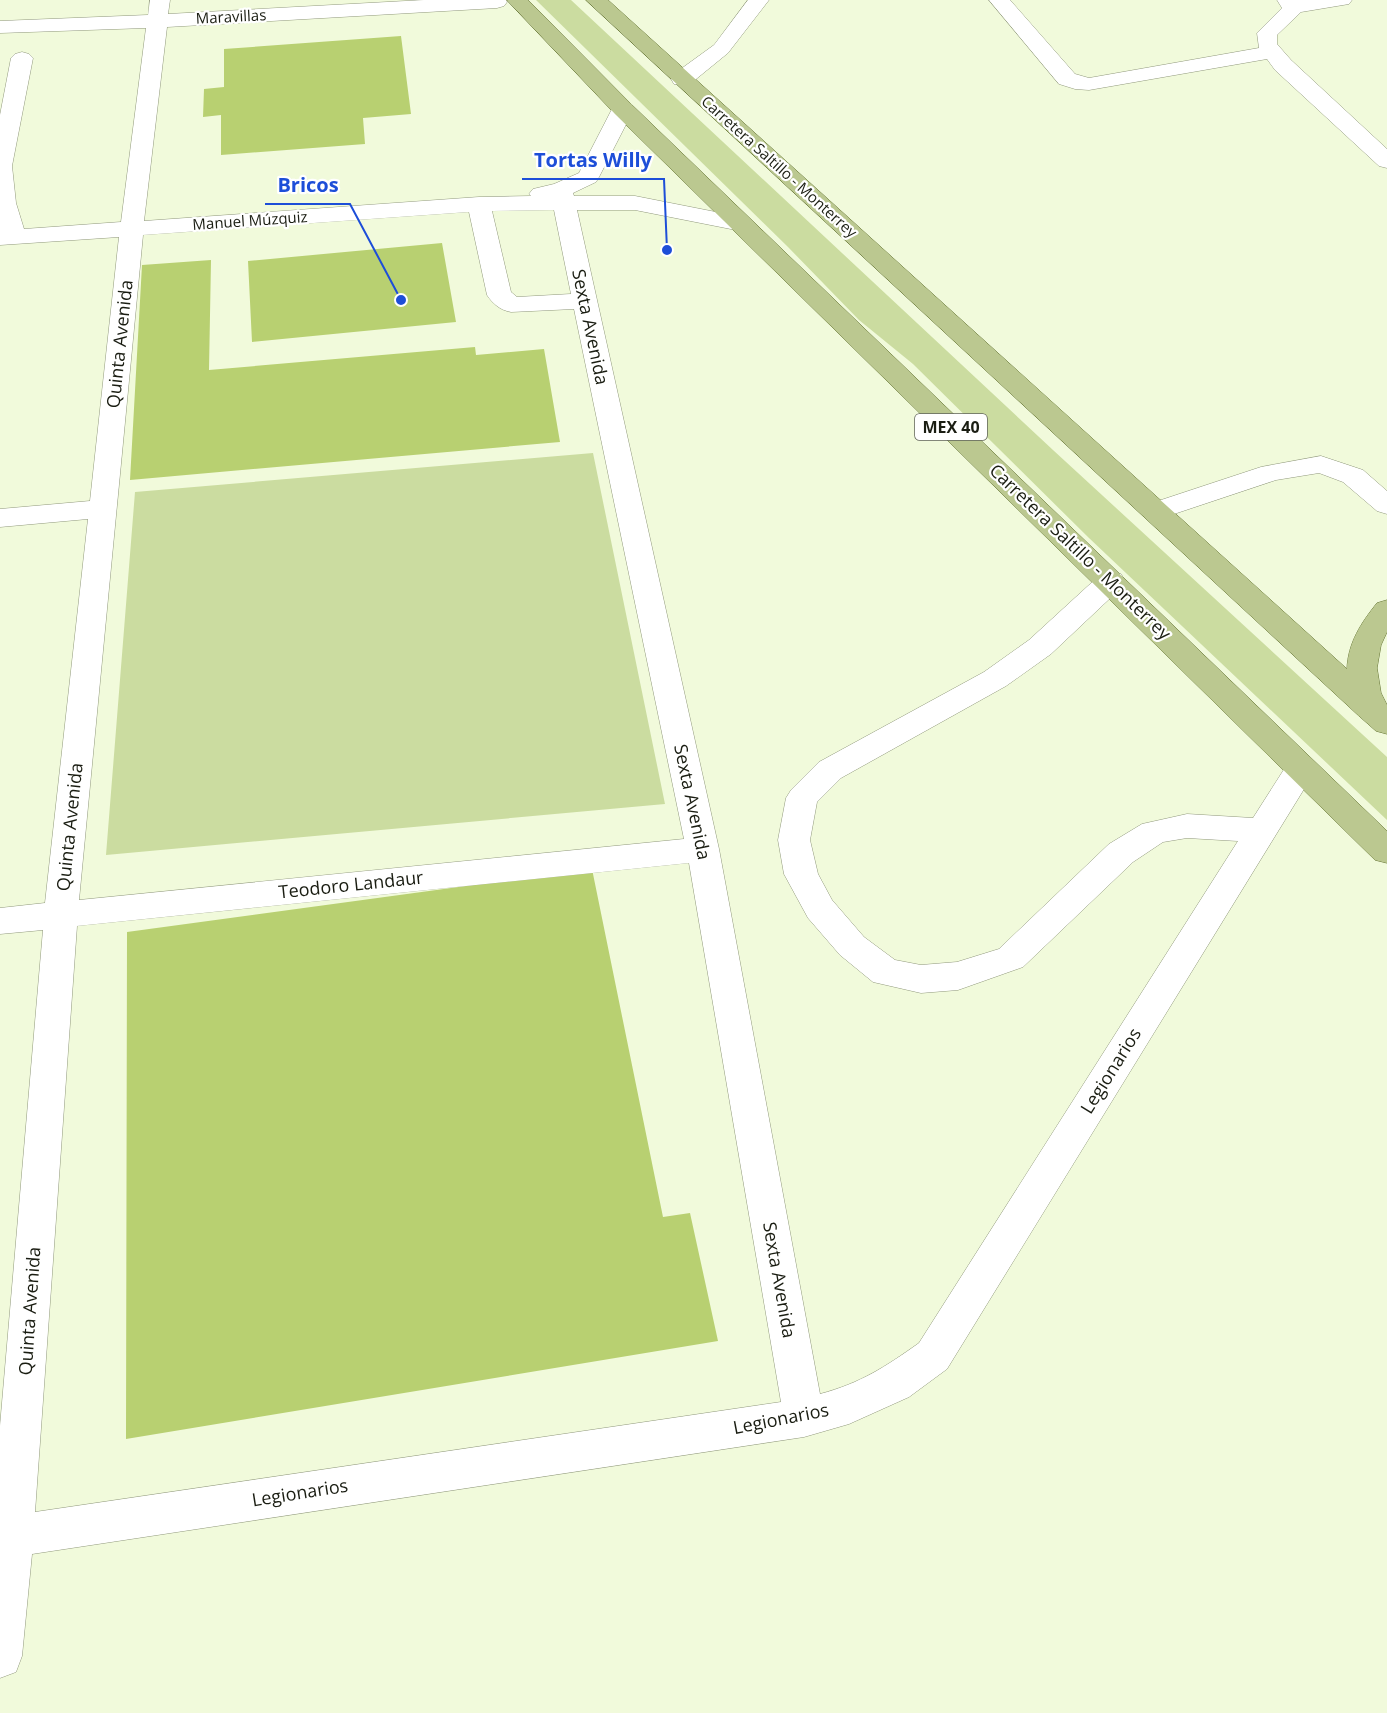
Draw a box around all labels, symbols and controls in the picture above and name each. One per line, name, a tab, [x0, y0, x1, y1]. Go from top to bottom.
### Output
street label: Maravillas	[195, 4, 267, 28]
street label: Carretera Saltillo - Monterrey	[698, 91, 862, 242]
callout: Tortas Willy	[522, 141, 664, 179]
text: Tortas Willy	[534, 146, 653, 173]
callout: Bricos	[265, 166, 350, 204]
text: Bricos	[277, 171, 339, 198]
street label: Manuel Múzquiz	[192, 206, 308, 234]
street label: Sexta Avenida	[567, 267, 615, 387]
street label: Quinta Avenida	[100, 279, 138, 409]
road number: MEX 40	[915, 414, 987, 440]
street label: Carretera Saltillo - Monterrey	[985, 458, 1177, 645]
street label: Sexta Avenida	[669, 742, 717, 862]
street label: Quinta Avenida	[50, 762, 88, 892]
street label: Teodoro Landaur	[277, 864, 425, 904]
street label: Legionarios	[1074, 1023, 1146, 1118]
street label: Sexta Avenida	[758, 1220, 802, 1340]
street label: Quinta Avenida	[13, 1246, 45, 1376]
street label: Legionarios	[731, 1397, 831, 1439]
street label: Legionarios	[250, 1473, 350, 1511]

